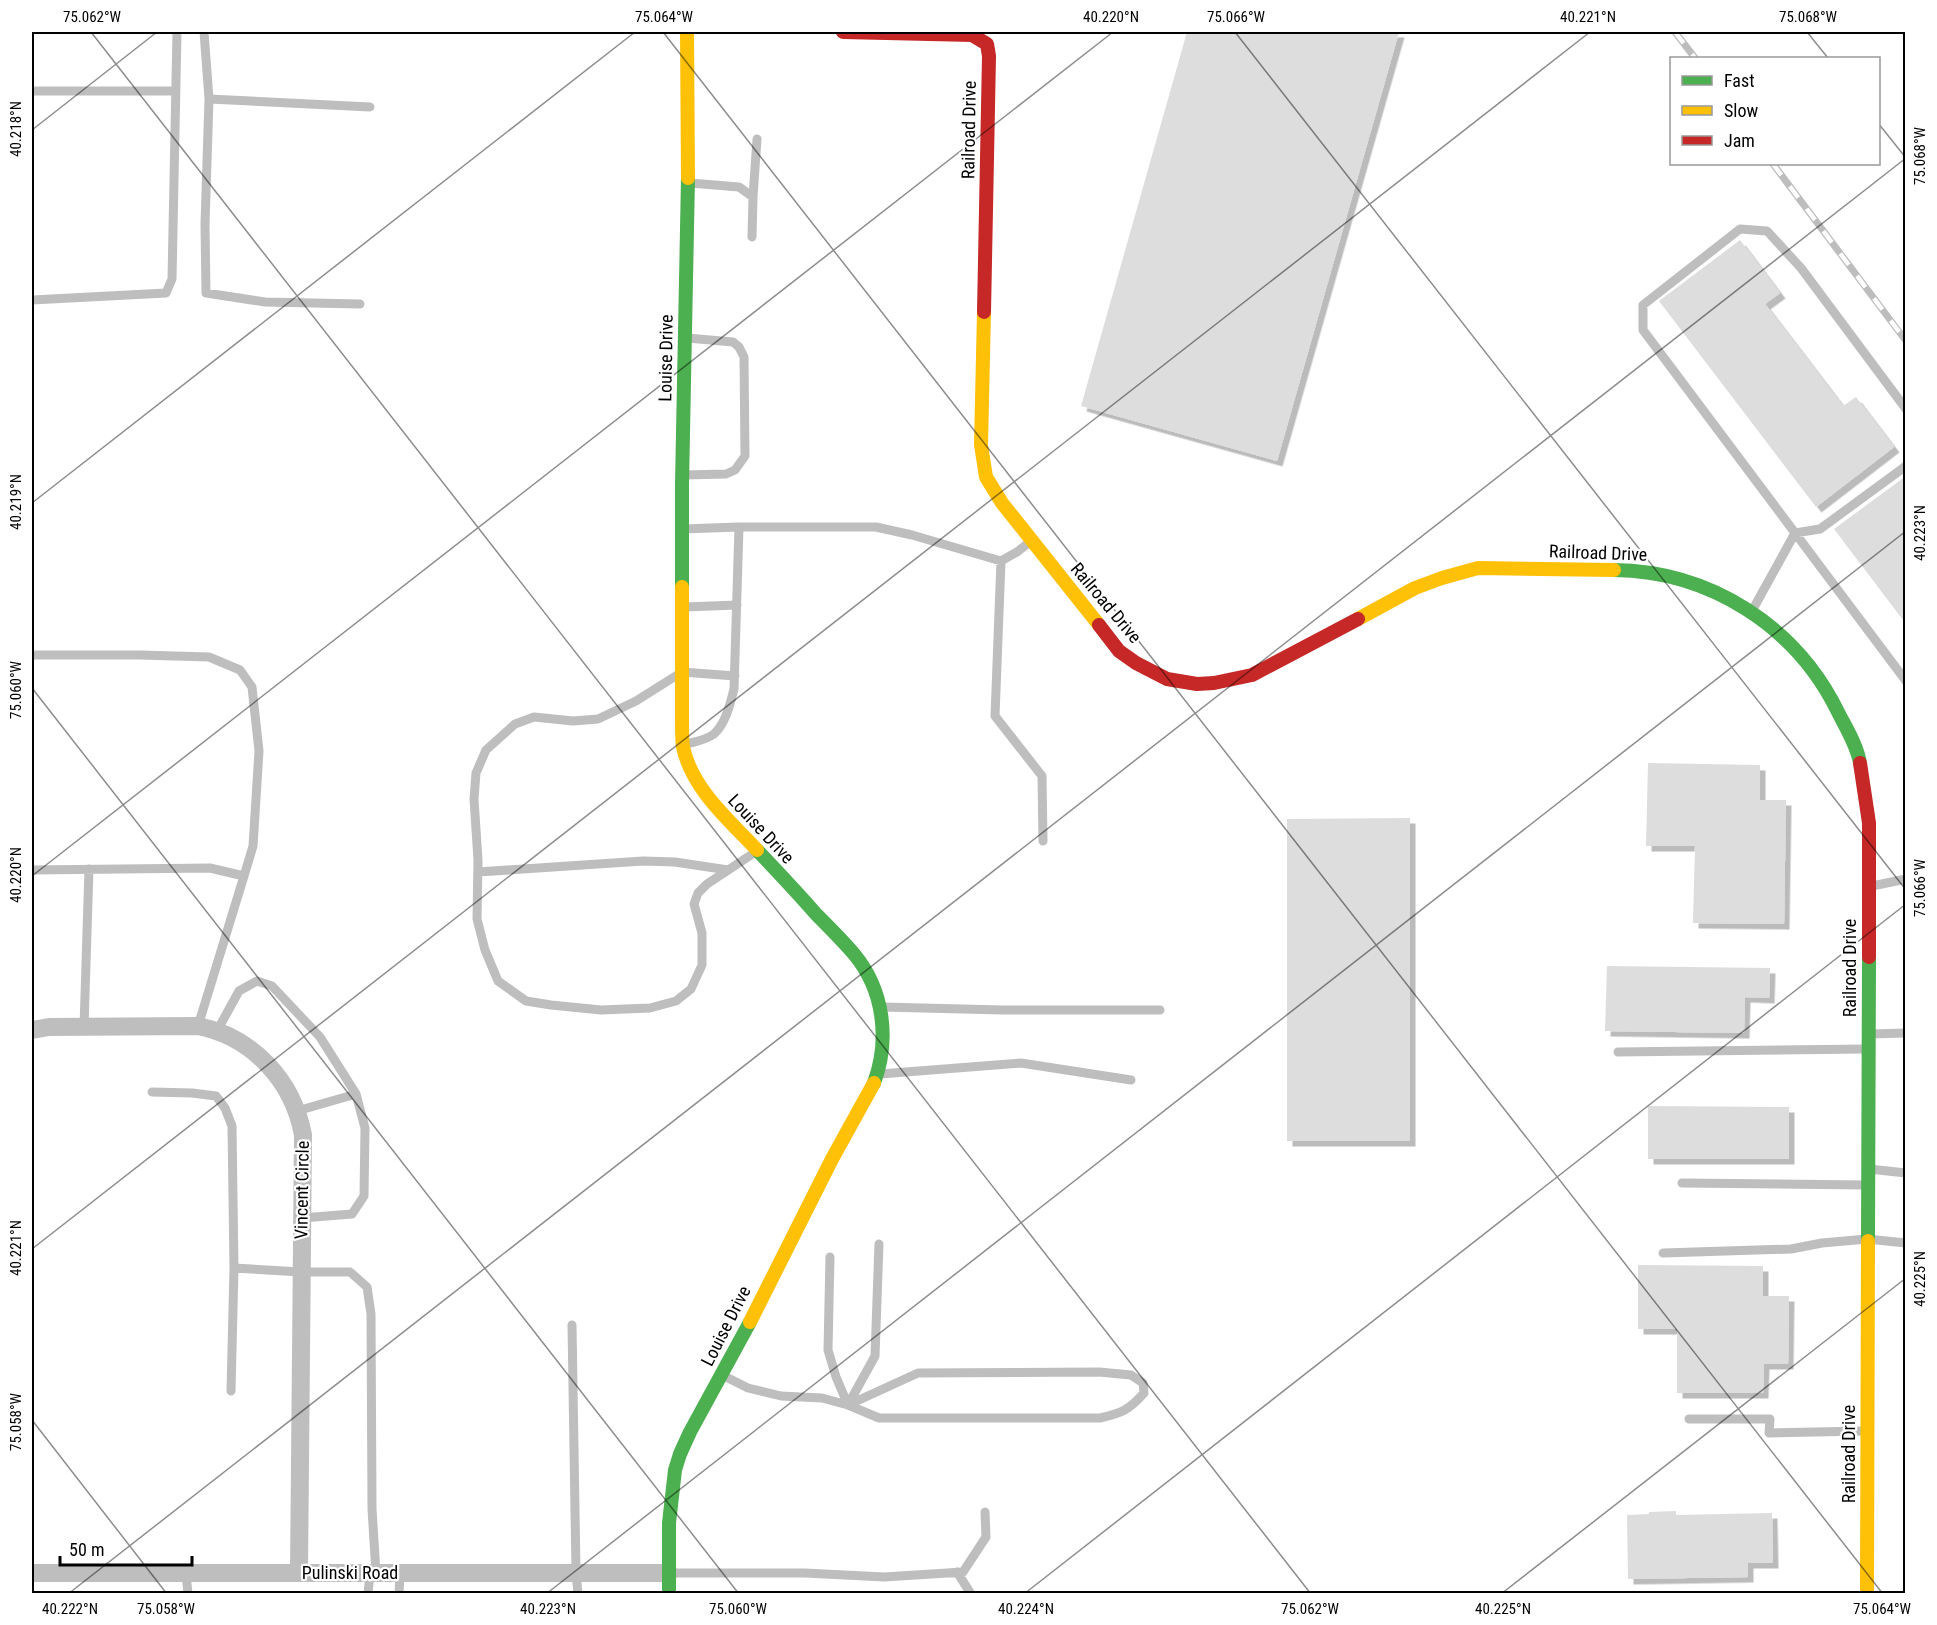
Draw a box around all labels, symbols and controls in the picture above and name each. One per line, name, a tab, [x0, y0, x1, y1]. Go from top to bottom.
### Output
text: 75.062°W	[63, 8, 122, 26]
text: 75.064°W	[635, 8, 694, 26]
text: 40.220°N	[1083, 8, 1139, 26]
text: 75.066°W	[1207, 8, 1266, 26]
text: 40.221°N	[1560, 8, 1616, 26]
text: 75.068°W	[1779, 8, 1838, 26]
legend	[1670, 57, 1880, 165]
text: Fast	[1724, 70, 1755, 91]
street label: Railroad Drive	[957, 81, 980, 179]
text: Slow	[1724, 100, 1759, 121]
text: 40.218°N	[7, 101, 25, 157]
text: 75.068°W	[1911, 126, 1929, 185]
text: Jam	[1724, 130, 1755, 151]
street label: Louise Drive	[654, 314, 677, 402]
text: 40.219°N	[7, 474, 25, 530]
text: 40.223°N	[1911, 505, 1929, 561]
street label: Railroad Drive	[1548, 540, 1648, 565]
street label: Railroad Drive	[1067, 558, 1146, 647]
text: 75.060°W	[7, 660, 25, 719]
street label: Louise Drive	[724, 790, 799, 868]
text: 40.220°N	[7, 847, 25, 903]
text: 75.066°W	[1911, 858, 1929, 917]
street label: Railroad Drive	[1839, 919, 1860, 1017]
street label: Vincent Circle	[290, 1141, 313, 1239]
text: 40.221°N	[7, 1220, 25, 1276]
text: 40.225°N	[1911, 1251, 1929, 1307]
street label: Louise Drive	[696, 1282, 755, 1369]
text: 75.058°W	[7, 1392, 25, 1451]
street label: Railroad Drive	[1838, 1405, 1859, 1503]
scale bar	[60, 1529, 192, 1567]
text: 50 m	[69, 1539, 104, 1560]
street label: Pulinski Road	[302, 1562, 398, 1583]
text: 40.222°N	[42, 1600, 98, 1618]
text: 75.058°W	[137, 1600, 196, 1618]
text: 40.223°N	[520, 1600, 576, 1618]
text: 75.060°W	[709, 1600, 768, 1618]
text: 40.224°N	[998, 1600, 1054, 1618]
text: 75.062°W	[1281, 1600, 1340, 1618]
text: 40.225°N	[1475, 1600, 1531, 1618]
text: 75.064°W	[1853, 1600, 1912, 1618]

